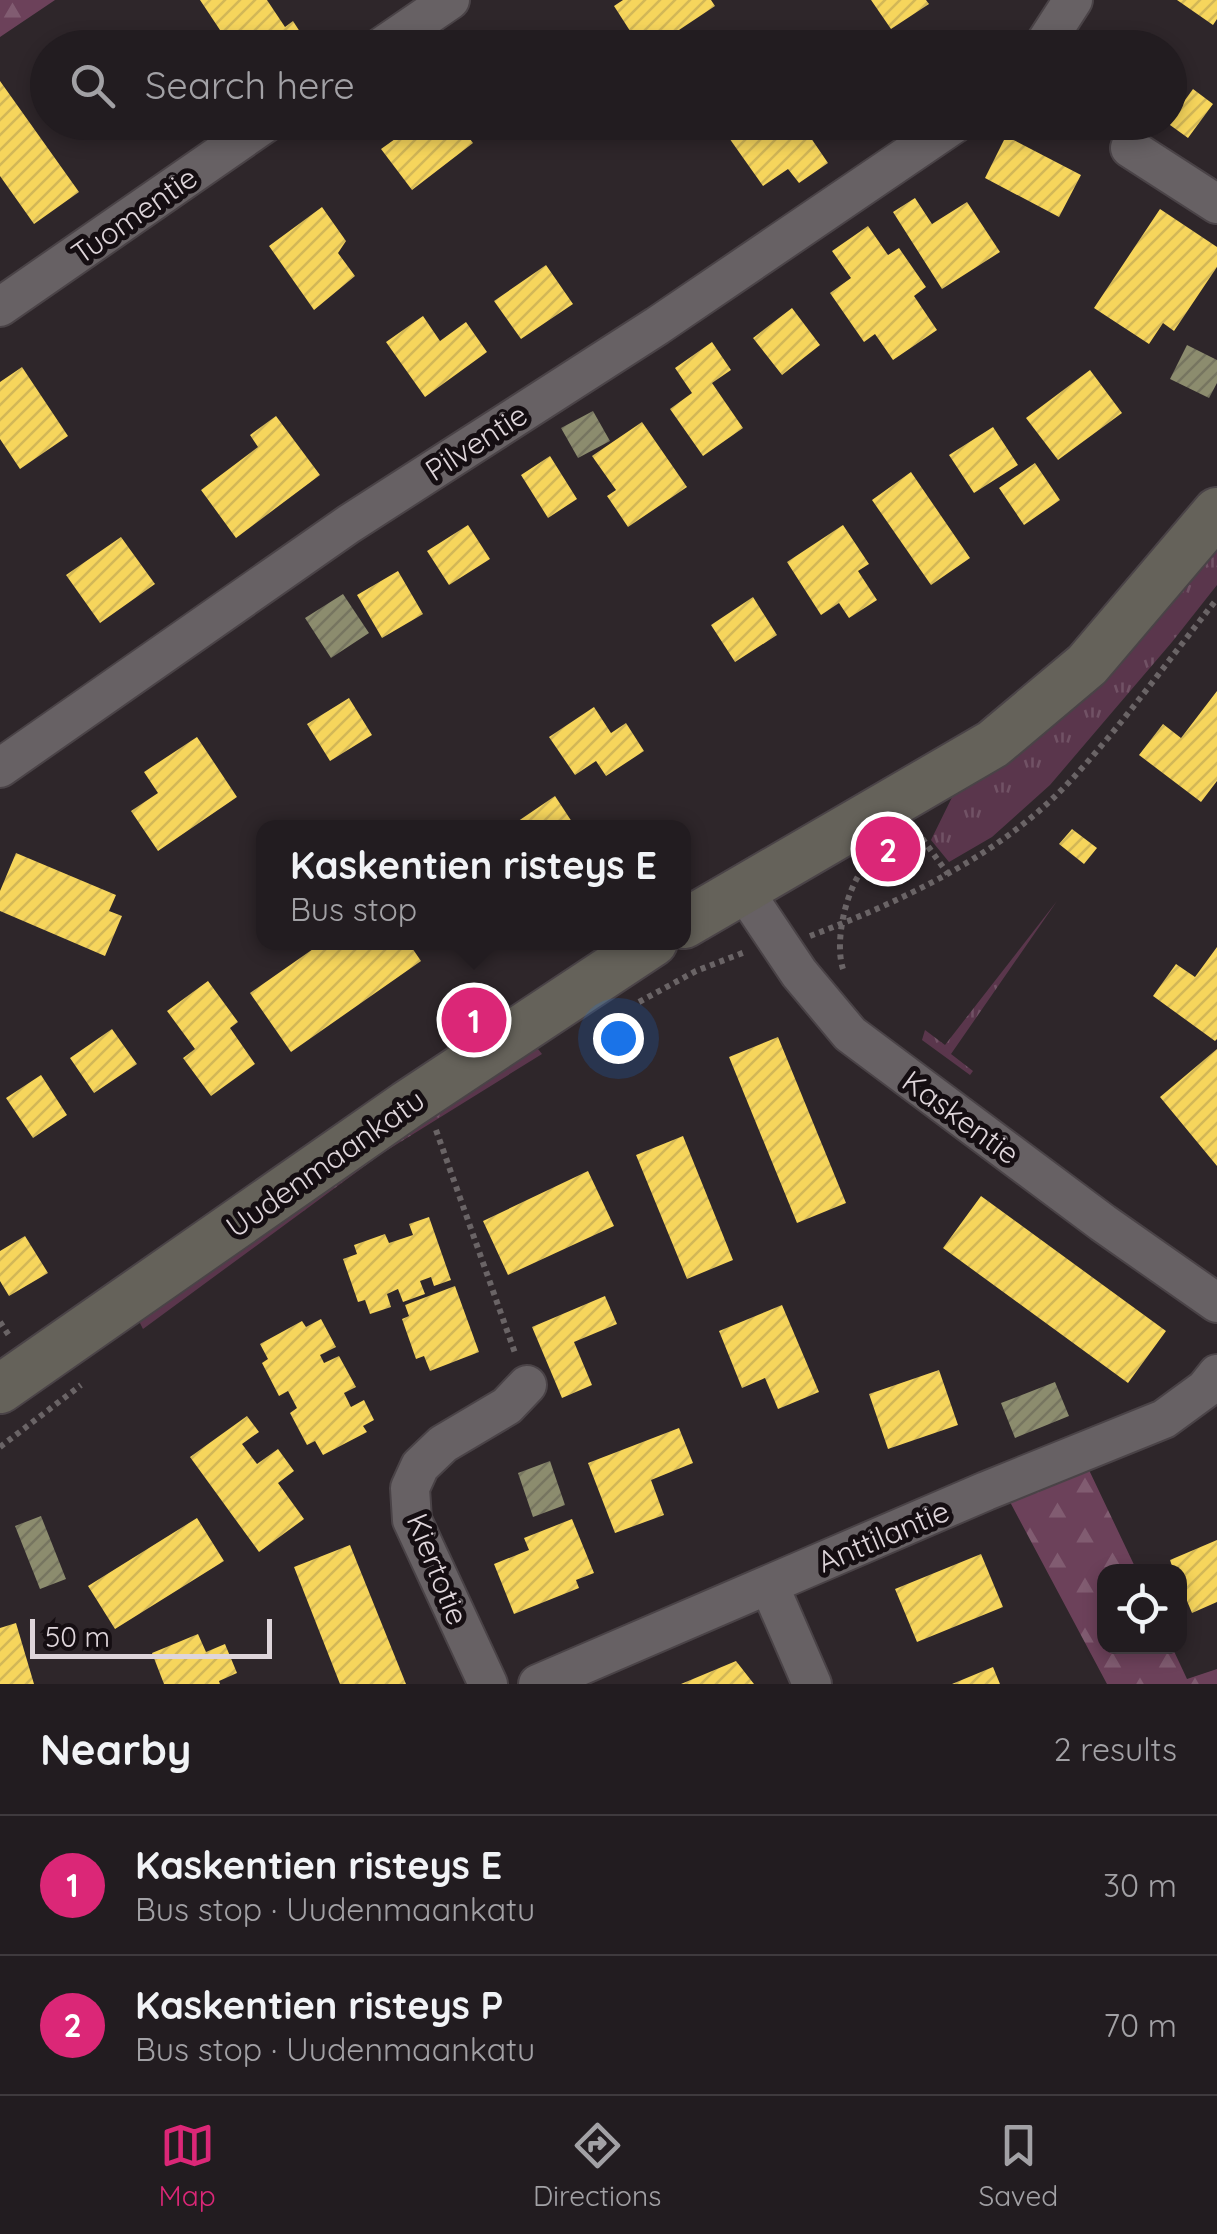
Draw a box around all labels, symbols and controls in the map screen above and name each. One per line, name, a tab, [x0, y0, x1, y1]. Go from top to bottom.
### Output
search box	[30, 30, 1187, 140]
icon: search	[65, 58, 120, 113]
text: Search here	[145, 61, 355, 109]
street label: Tuomentie	[64, 158, 204, 272]
street label: Pilventie	[418, 395, 534, 489]
pin: 2	[856, 812, 920, 886]
popup	[256, 820, 691, 950]
text: Kaskentien risteys E	[290, 841, 657, 889]
text: Bus stop	[290, 889, 417, 929]
pin: 1	[442, 982, 506, 1058]
your location	[593, 1013, 644, 1064]
street label: Kaskentie	[895, 1062, 1027, 1172]
street label: Uudenmaankatu	[218, 1080, 432, 1246]
street label: Anttilantie	[811, 1491, 955, 1581]
street label: Kiertotie	[398, 1508, 478, 1630]
map controls	[1097, 1564, 1187, 1654]
button: locate	[1097, 1564, 1187, 1654]
scale bar	[30, 1614, 272, 1658]
text: 50 m	[45, 1619, 110, 1654]
text: Nearby	[40, 1723, 191, 1776]
text: 2 results	[1054, 1729, 1177, 1769]
text: Kaskentien risteys E	[135, 1841, 502, 1889]
text: 1	[66, 1865, 79, 1905]
text: 30 m	[1103, 1865, 1177, 1905]
text: Bus stop · Uudenmaankatu	[135, 1889, 535, 1929]
text: Kaskentien risteys P	[135, 1981, 503, 2029]
text: 2	[63, 2005, 82, 2045]
text: 70 m	[1104, 2005, 1177, 2045]
text: Bus stop · Uudenmaankatu	[135, 2029, 535, 2069]
tab: Map	[159, 2118, 216, 2213]
tab: Directions	[533, 2118, 661, 2213]
tab: Saved	[979, 2118, 1058, 2213]

